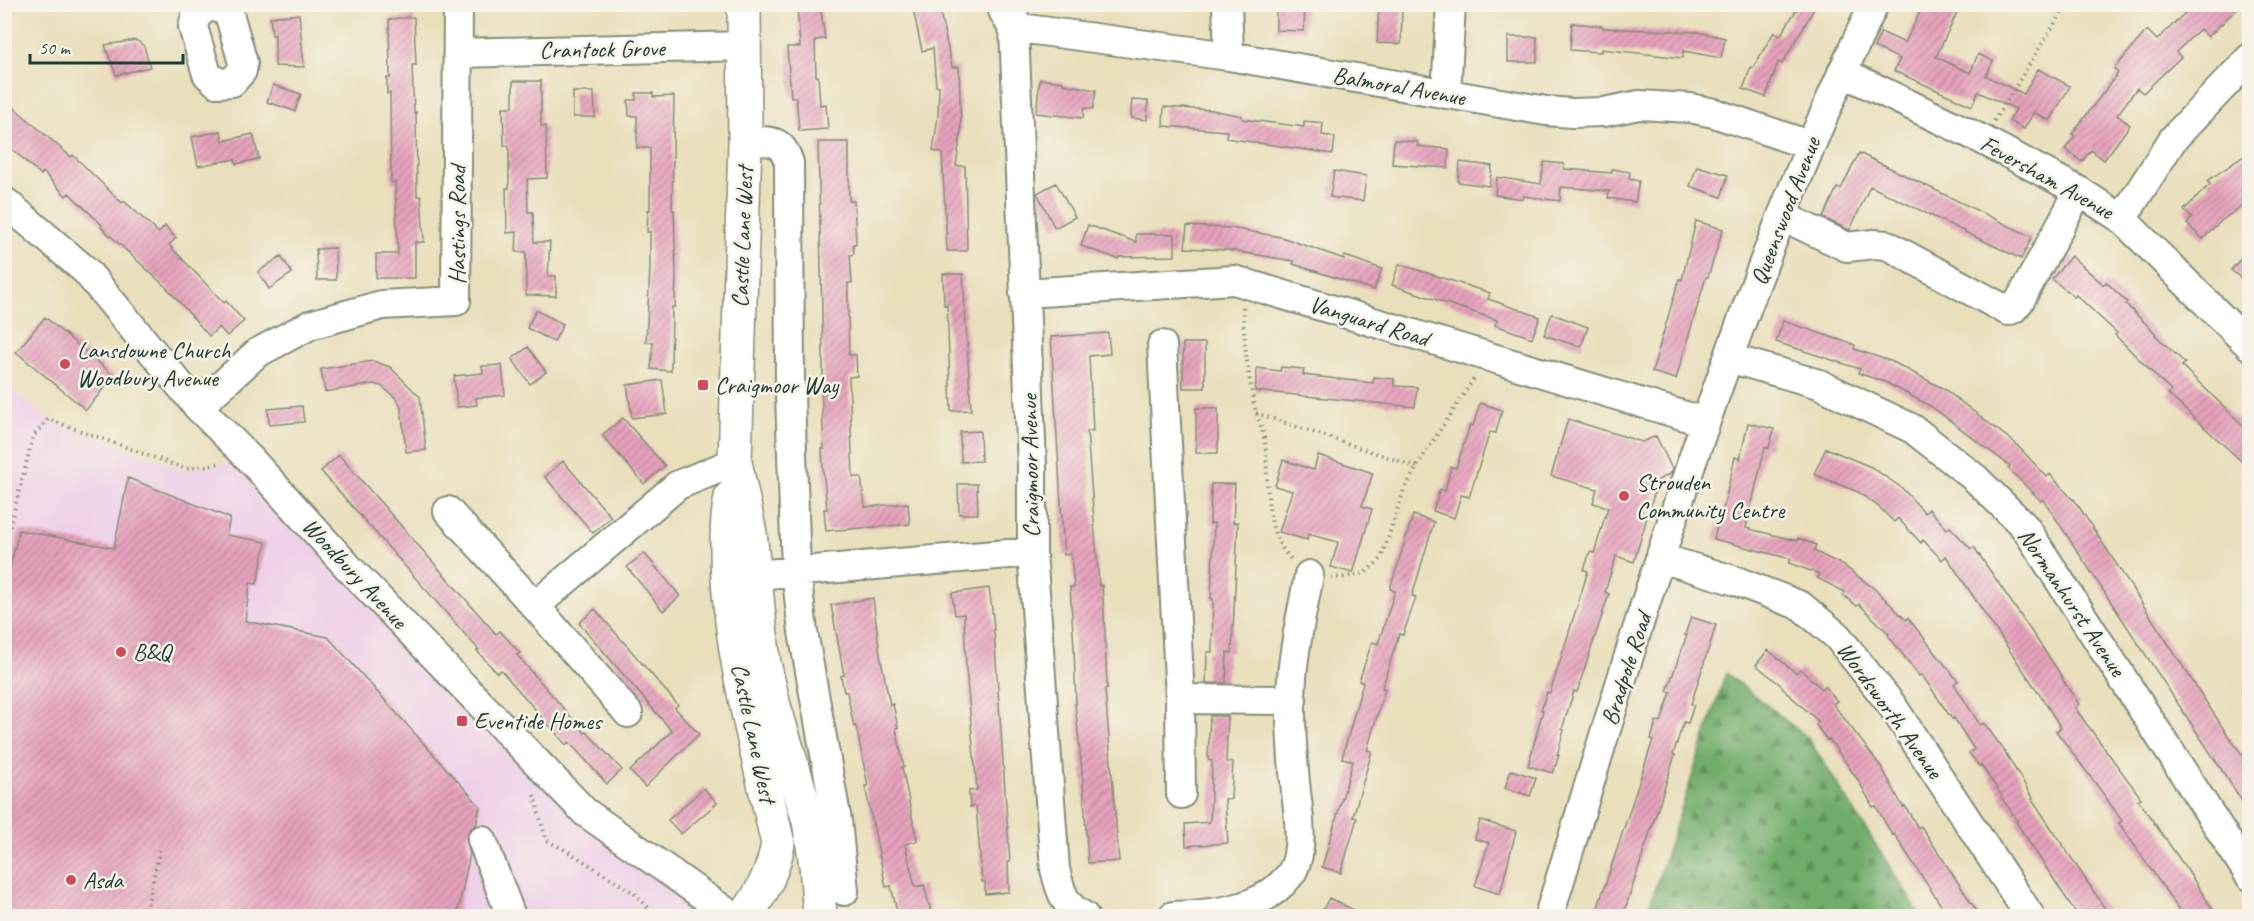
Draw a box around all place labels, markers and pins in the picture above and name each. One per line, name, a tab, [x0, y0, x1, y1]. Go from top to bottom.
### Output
place label: Lansdowne Church Woodbury Avenue	[77, 335, 232, 393]
marker: Lansdowne Church Woodbury Avenue	[58, 357, 72, 371]
place label: Craigmoor Way	[715, 370, 840, 400]
marker: Craigmoor Way	[696, 378, 710, 392]
place label: Strouden Community Centre	[1636, 467, 1787, 525]
marker: Strouden Community Centre	[1617, 489, 1631, 503]
place label: B&Q	[133, 637, 174, 667]
marker: B&Q	[114, 645, 128, 659]
place label: Eventide Homes	[474, 706, 603, 736]
marker: Eventide Homes	[455, 714, 469, 728]
place label: Asda	[83, 865, 124, 895]
marker: Asda	[64, 873, 78, 887]

